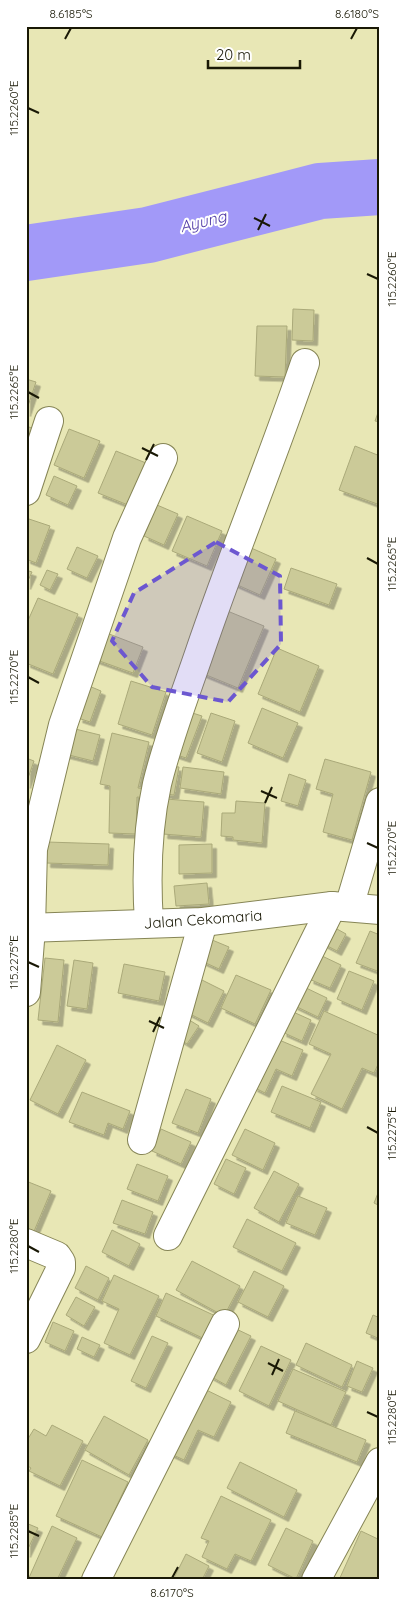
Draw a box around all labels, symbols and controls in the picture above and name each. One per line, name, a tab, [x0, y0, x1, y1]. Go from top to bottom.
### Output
text: 8.6185°S	[49, 6, 93, 21]
text: 8.6180°S	[335, 6, 379, 21]
scale bar	[208, 38, 301, 70]
text: 20 m	[216, 45, 251, 64]
text: 115.2260°E	[6, 80, 21, 135]
water label: Ayung	[178, 205, 229, 236]
text: 115.2260°E	[384, 251, 399, 306]
text: 115.2265°E	[6, 365, 21, 419]
text: 115.2265°E	[384, 537, 399, 591]
text: 115.2270°E	[6, 650, 21, 704]
text: 115.2270°E	[384, 821, 399, 875]
street label: Jalan Cekomaria	[143, 905, 263, 933]
text: 115.2275°E	[6, 935, 21, 989]
text: 115.2275°E	[384, 1106, 399, 1160]
text: 115.2280°E	[6, 1218, 21, 1274]
text: 115.2280°E	[384, 1389, 399, 1445]
text: 115.2285°E	[6, 1504, 21, 1558]
text: 8.6170°S	[150, 1585, 194, 1600]

